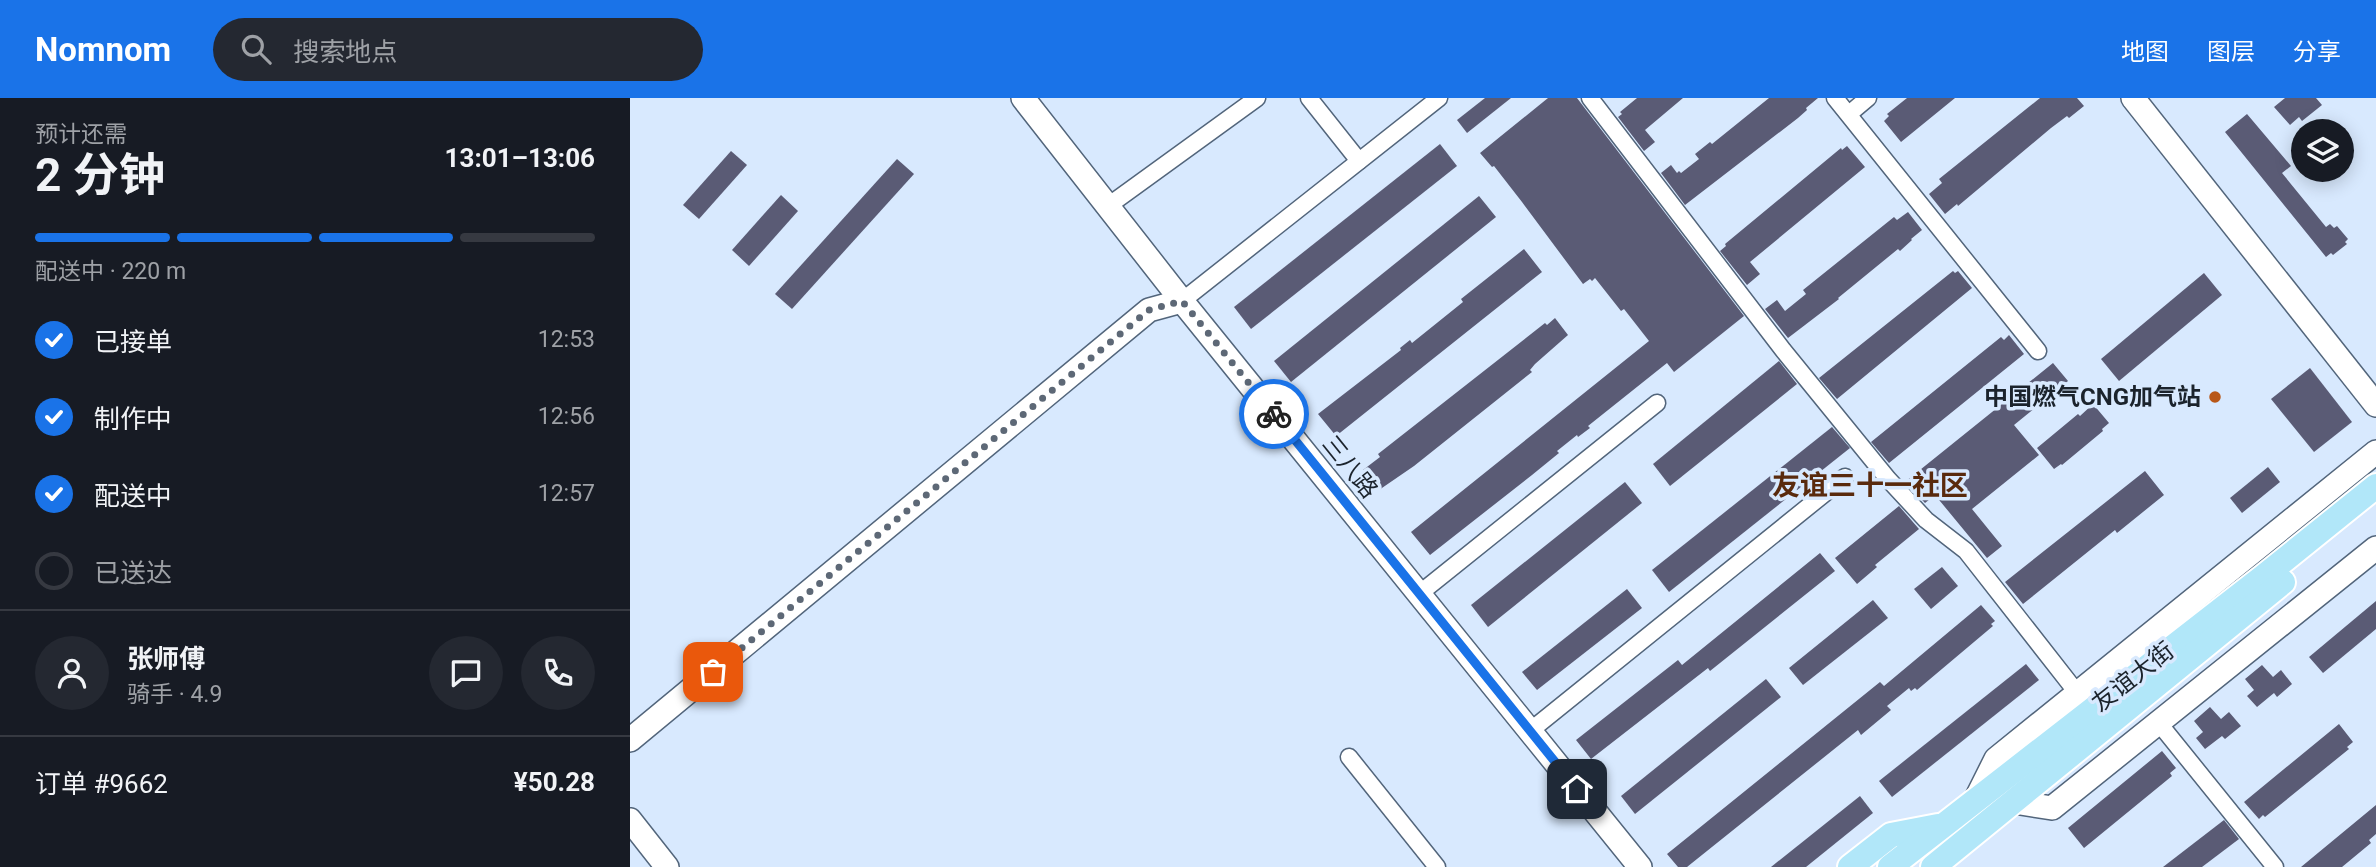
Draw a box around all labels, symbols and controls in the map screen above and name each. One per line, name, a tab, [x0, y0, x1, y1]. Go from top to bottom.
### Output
search box	[213, 18, 703, 81]
text: Nomnom	[35, 30, 171, 69]
icon: search	[237, 30, 275, 68]
text: 搜索地点	[293, 37, 397, 67]
text: 地图	[2121, 38, 2169, 66]
text: 图层	[2207, 38, 2255, 66]
text: 分享	[2293, 38, 2341, 66]
map controls	[2291, 119, 2354, 182]
button: layers	[2291, 119, 2354, 182]
text: 预计还需	[35, 121, 127, 148]
text: 13:01–13:06	[445, 143, 595, 173]
text: 2 分钟	[35, 148, 165, 202]
text: 配送中 · 220 m	[35, 258, 186, 285]
icon: check	[35, 321, 73, 359]
text: 12:53	[538, 326, 595, 353]
text: 已接单	[94, 327, 172, 357]
courier	[1239, 379, 1309, 449]
place label: 中国燃气CNG加气站	[1984, 383, 2201, 411]
marker: 中国燃气CNG加气站	[2207, 389, 2223, 405]
icon: bike	[1255, 395, 1293, 433]
icon: check	[35, 398, 73, 436]
text: 12:56	[538, 403, 595, 430]
text: 制作中	[94, 404, 172, 434]
street label: 三八路	[1316, 430, 1384, 504]
district label: 友谊三十一社区	[1772, 469, 1968, 502]
icon: check	[35, 475, 73, 513]
text: 12:57	[538, 480, 595, 507]
text: 配送中	[94, 481, 172, 511]
text: 已送达	[94, 558, 172, 588]
button: person	[35, 636, 109, 710]
button: chat	[429, 636, 503, 710]
button: phone	[521, 636, 595, 710]
street label: 友谊大街	[2087, 636, 2179, 718]
pin	[683, 642, 743, 702]
text: 张师傅	[127, 644, 205, 674]
icon: bag	[694, 653, 732, 691]
text: 骑手 · 4.9	[127, 681, 222, 708]
pin	[1547, 759, 1607, 819]
text: ¥50.28	[514, 767, 595, 797]
text: 订单 #9662	[35, 769, 168, 799]
icon: home	[1558, 770, 1596, 808]

